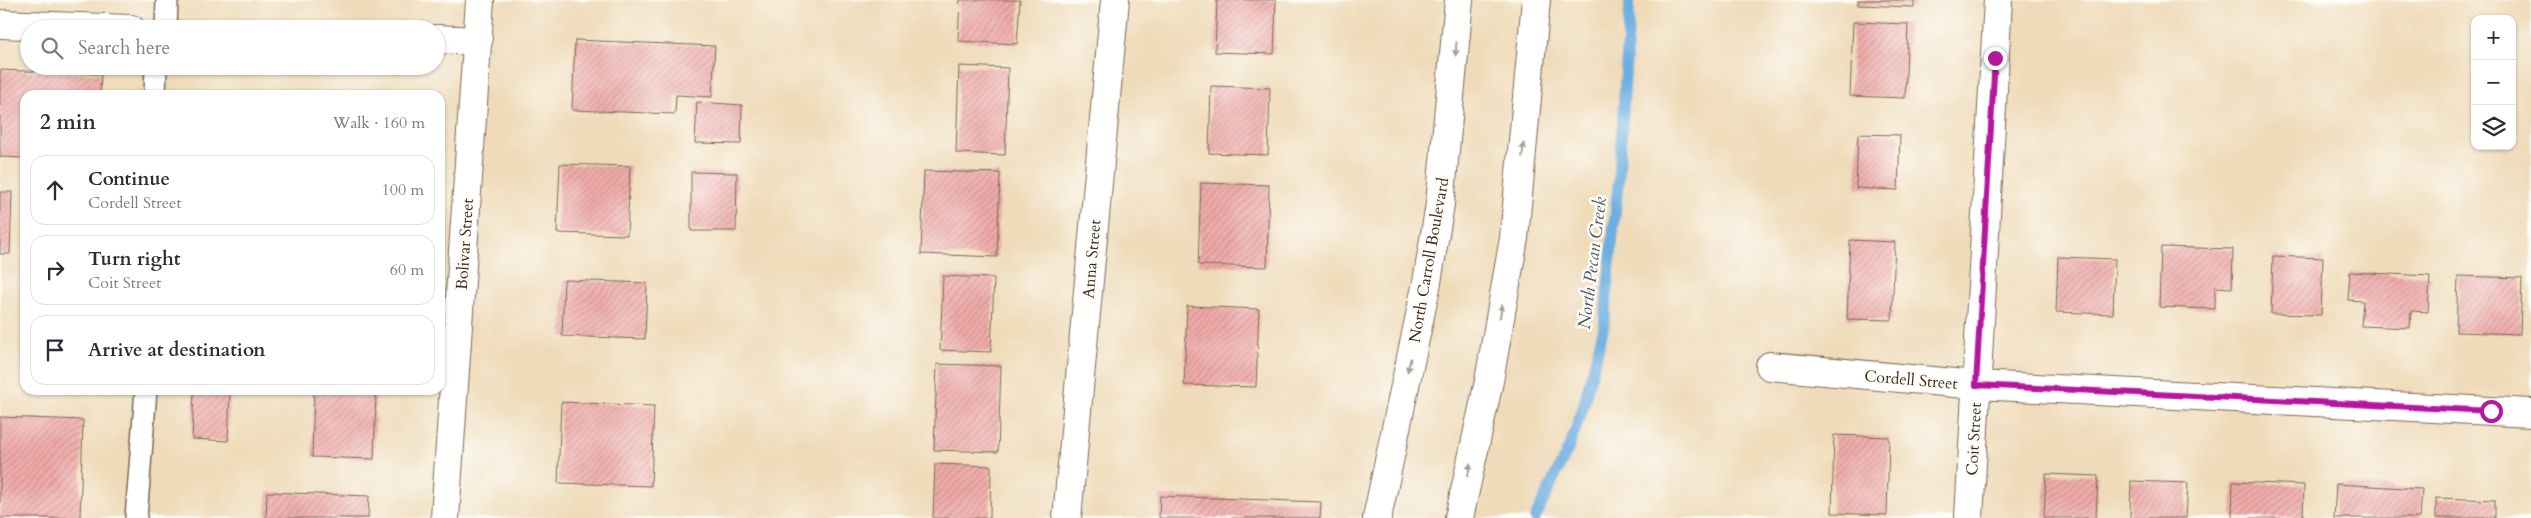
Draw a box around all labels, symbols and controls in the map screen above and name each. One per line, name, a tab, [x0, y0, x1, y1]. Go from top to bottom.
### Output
map controls	[2471, 15, 2516, 150]
button: +	[2471, 15, 2516, 60]
search box	[20, 20, 445, 75]
icon: search	[38, 34, 66, 62]
text: Search here	[78, 35, 170, 61]
one-way arrow	[1451, 41, 1459, 57]
route end	[1984, 47, 2007, 70]
button: −	[2471, 60, 2516, 105]
button: layers	[2471, 105, 2516, 150]
text: 2 min	[40, 108, 96, 137]
text: Walk · 160 m	[333, 112, 425, 134]
one-way arrow	[1519, 142, 1527, 158]
text: Continue	[88, 166, 170, 192]
street label: North Carroll Boulevard	[1404, 175, 1454, 344]
icon: ahead	[41, 176, 69, 204]
text: 100 m	[382, 179, 424, 201]
text: Cordell Street	[88, 192, 181, 214]
water label: North Pecan Creek	[1572, 195, 1613, 331]
street label: Bolivar Street	[451, 198, 479, 291]
street label: Anna Street	[1078, 219, 1106, 300]
text: Turn right	[88, 246, 180, 272]
icon: right	[41, 256, 69, 284]
text: 60 m	[390, 259, 424, 281]
text: Coit Street	[88, 272, 161, 294]
one-way arrow	[1498, 303, 1506, 319]
icon: arrive	[41, 336, 69, 364]
text: Arrive at destination	[88, 337, 265, 363]
one-way arrow	[1405, 357, 1413, 372]
street label: Cordell Street	[1863, 365, 1958, 395]
route start	[2480, 400, 2503, 423]
street label: Coit Street	[1961, 402, 1987, 476]
one-way arrow	[1465, 463, 1473, 478]

